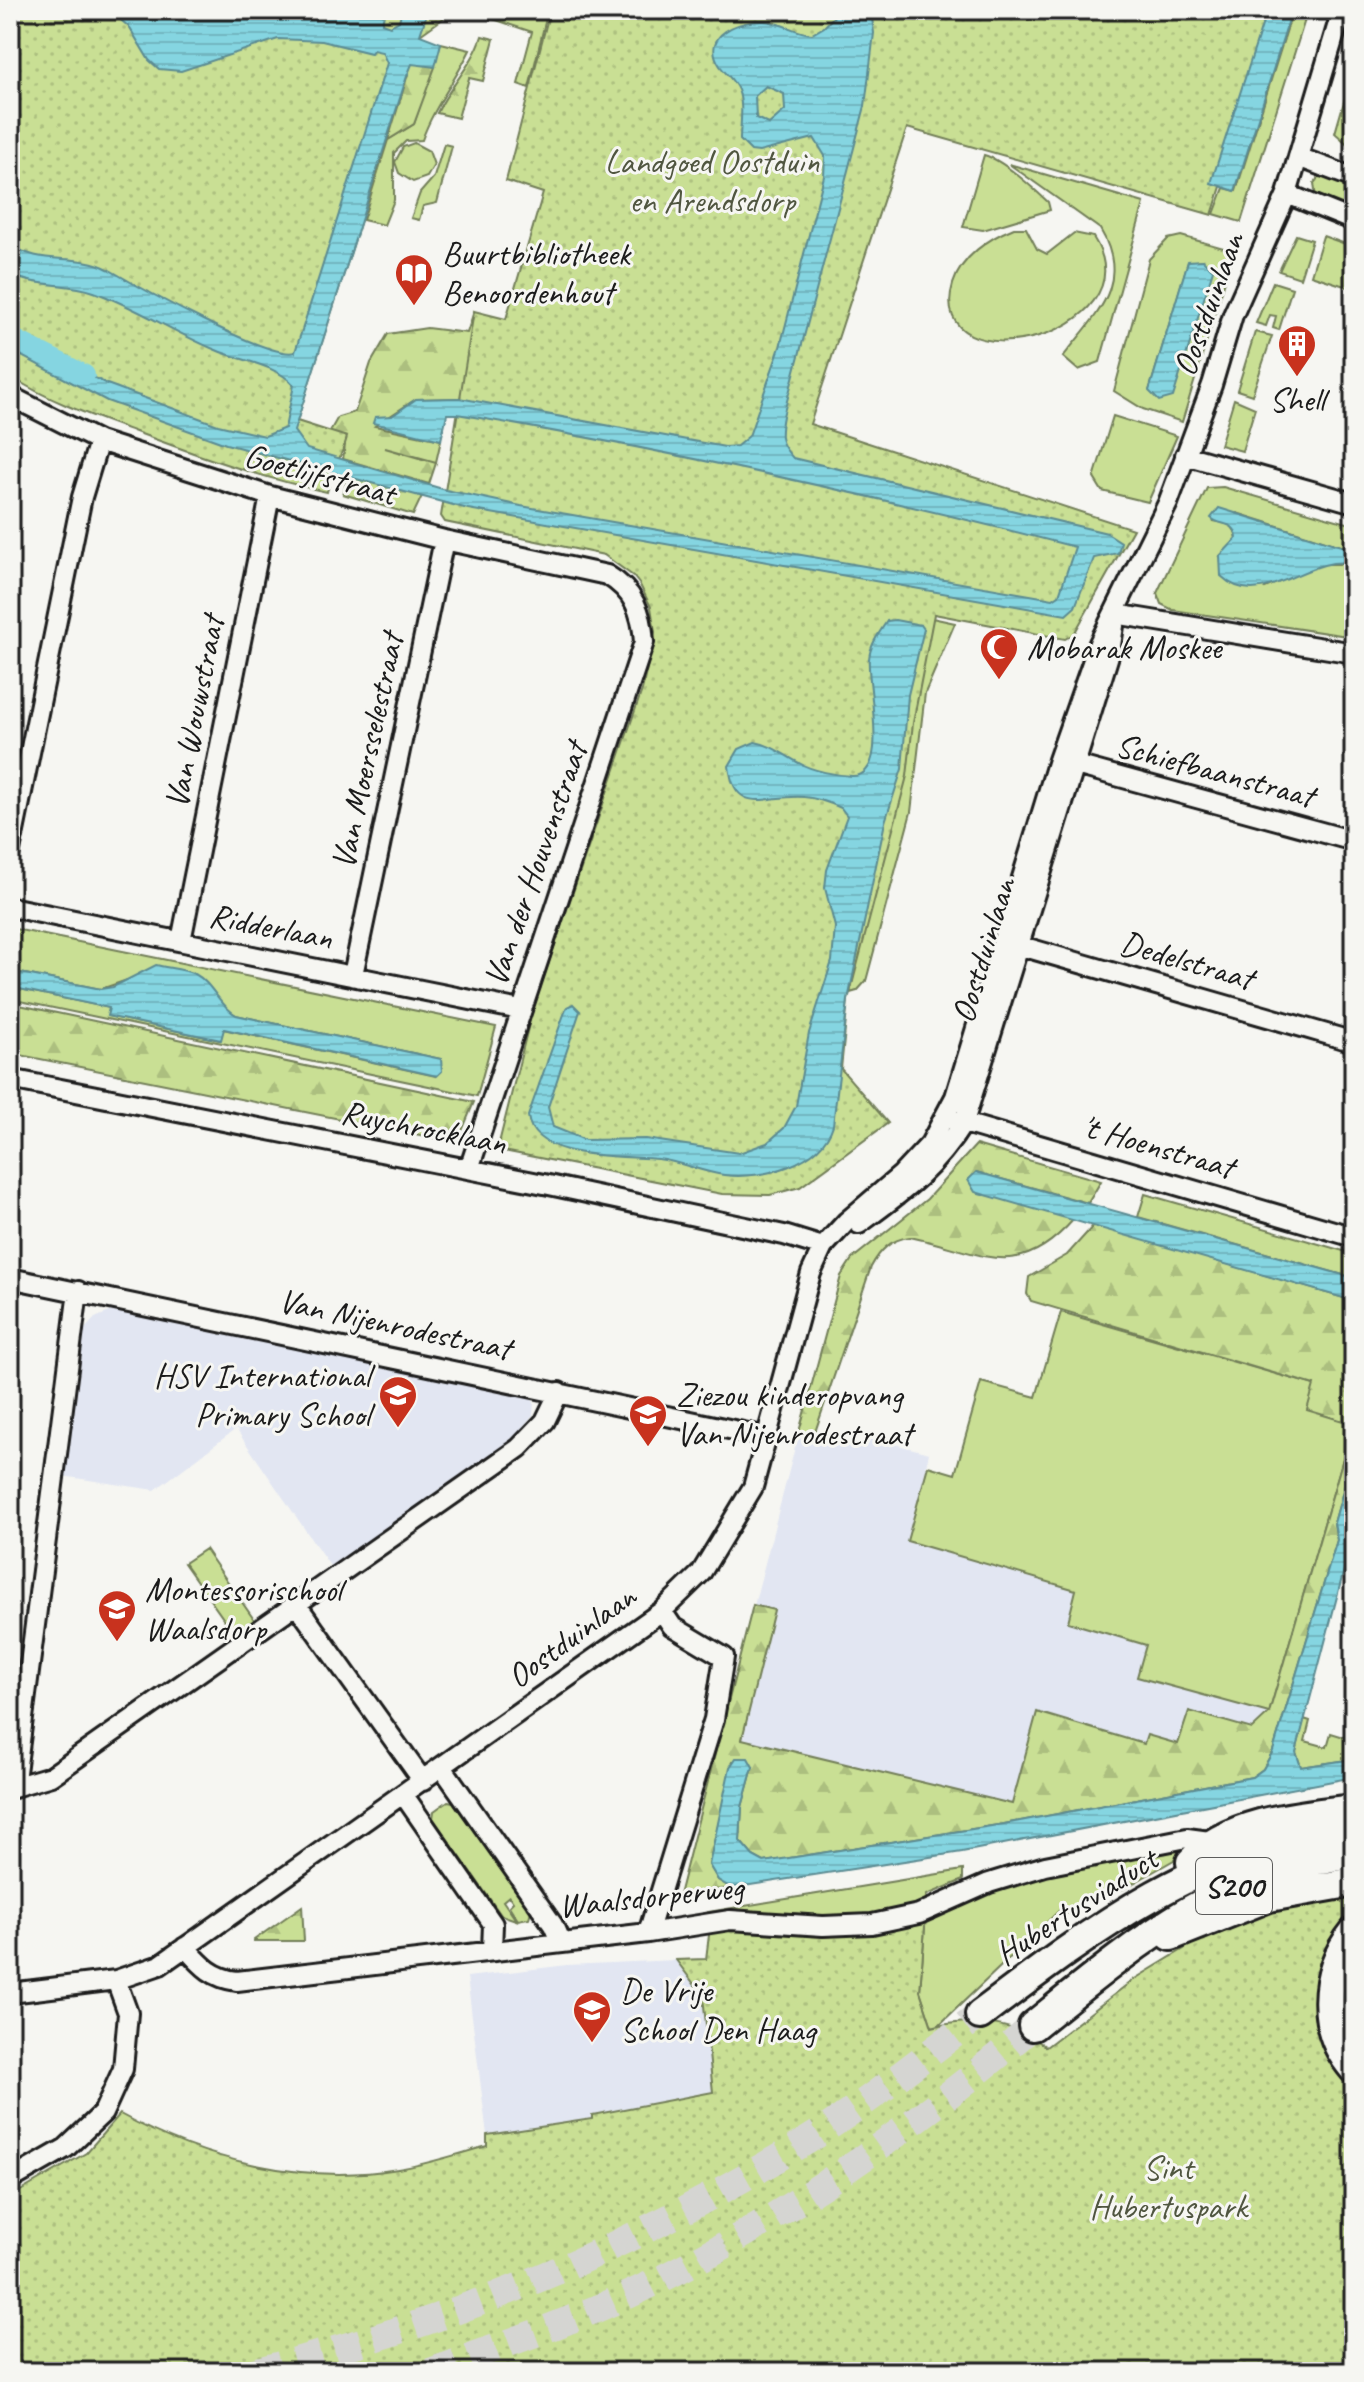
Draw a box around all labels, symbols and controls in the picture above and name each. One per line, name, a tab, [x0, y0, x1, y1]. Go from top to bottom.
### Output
park label: Landgoed Oostduin en Arendsdorp	[605, 140, 820, 222]
street label: Oostduinlaan	[1162, 225, 1254, 381]
place label: Buurtbibliotheek Benoordenhout	[442, 232, 633, 314]
library icon: Buurtbibliotheek Benoordenhout	[393, 252, 435, 307]
building icon: Shell	[1276, 323, 1318, 378]
place label: Shell	[1269, 378, 1331, 421]
street label: Goetlijfstraat	[240, 433, 404, 516]
street label: Van Wouwstraat	[154, 608, 235, 812]
street label: Van Moersselestraat	[321, 625, 414, 873]
mosque icon: Mobarak Moskee	[978, 626, 1020, 681]
place label: Mobarak Moskee	[1027, 626, 1223, 669]
street label: Schiefbaanstraat	[1111, 723, 1323, 818]
street label: Van der Houvenstraat	[473, 732, 598, 991]
street label: Oostduinlaan	[941, 871, 1026, 1028]
street label: Ridderlaan	[206, 893, 337, 959]
street label: Dedelstraat	[1116, 921, 1263, 1001]
street label: Ruychrocklaan	[338, 1090, 511, 1164]
street label: 't Hoenstraat	[1077, 1104, 1244, 1189]
street label: Van Nijenrodestraat	[275, 1278, 520, 1371]
place label: HSV International Primary School	[154, 1354, 376, 1436]
place label: Ziezou kinderopvang Van Nijenrodestraat	[676, 1373, 917, 1455]
school or university icon: HSV International Primary School	[377, 1374, 419, 1429]
school or university icon: Ziezou kinderopvang Van Nijenrodestraat	[627, 1393, 669, 1448]
place label: Montessorischool Waalsdorp	[145, 1568, 348, 1650]
street label: Oostduinlaan	[498, 1574, 645, 1697]
school or university icon: Montessorischool Waalsdorp	[96, 1588, 138, 1643]
street label: Hubertusviaduct	[987, 1835, 1169, 1975]
road number: S200	[1196, 1858, 1272, 1914]
street label: Waalsdorperweg	[557, 1865, 748, 1927]
place label: De Vrije School Den Haag	[620, 1969, 818, 2051]
school or university icon: De Vrije School Den Haag	[571, 1989, 613, 2044]
park label: Sint Hubertuspark	[1089, 2146, 1249, 2228]

